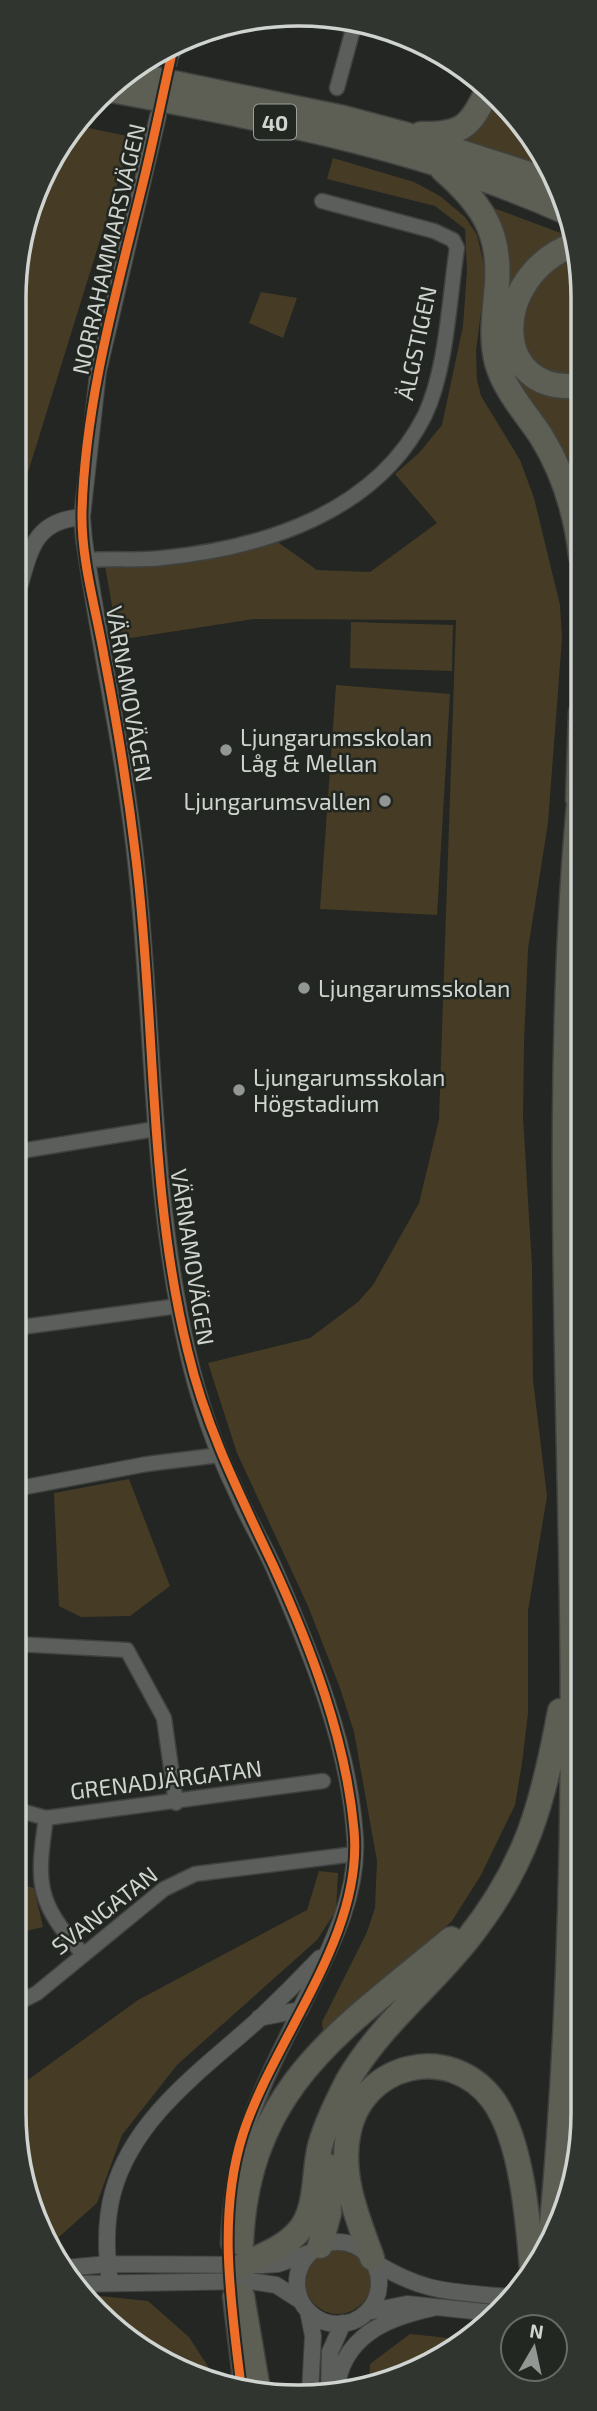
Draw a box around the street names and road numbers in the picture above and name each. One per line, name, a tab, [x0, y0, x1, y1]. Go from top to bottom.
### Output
road number: 40	[254, 104, 296, 140]
street label: NORRAHAMMARSVÄGEN	[65, 121, 151, 377]
street label: ÄLGSTIGEN	[390, 283, 442, 403]
street label: VÄRNAMOVÄGEN	[101, 604, 159, 784]
street label: VÄRNAMOVÄGEN	[165, 1167, 221, 1347]
street label: GRENADJÄRGATAN	[68, 1753, 264, 1805]
street label: SVANGATAN	[46, 1860, 162, 1960]

